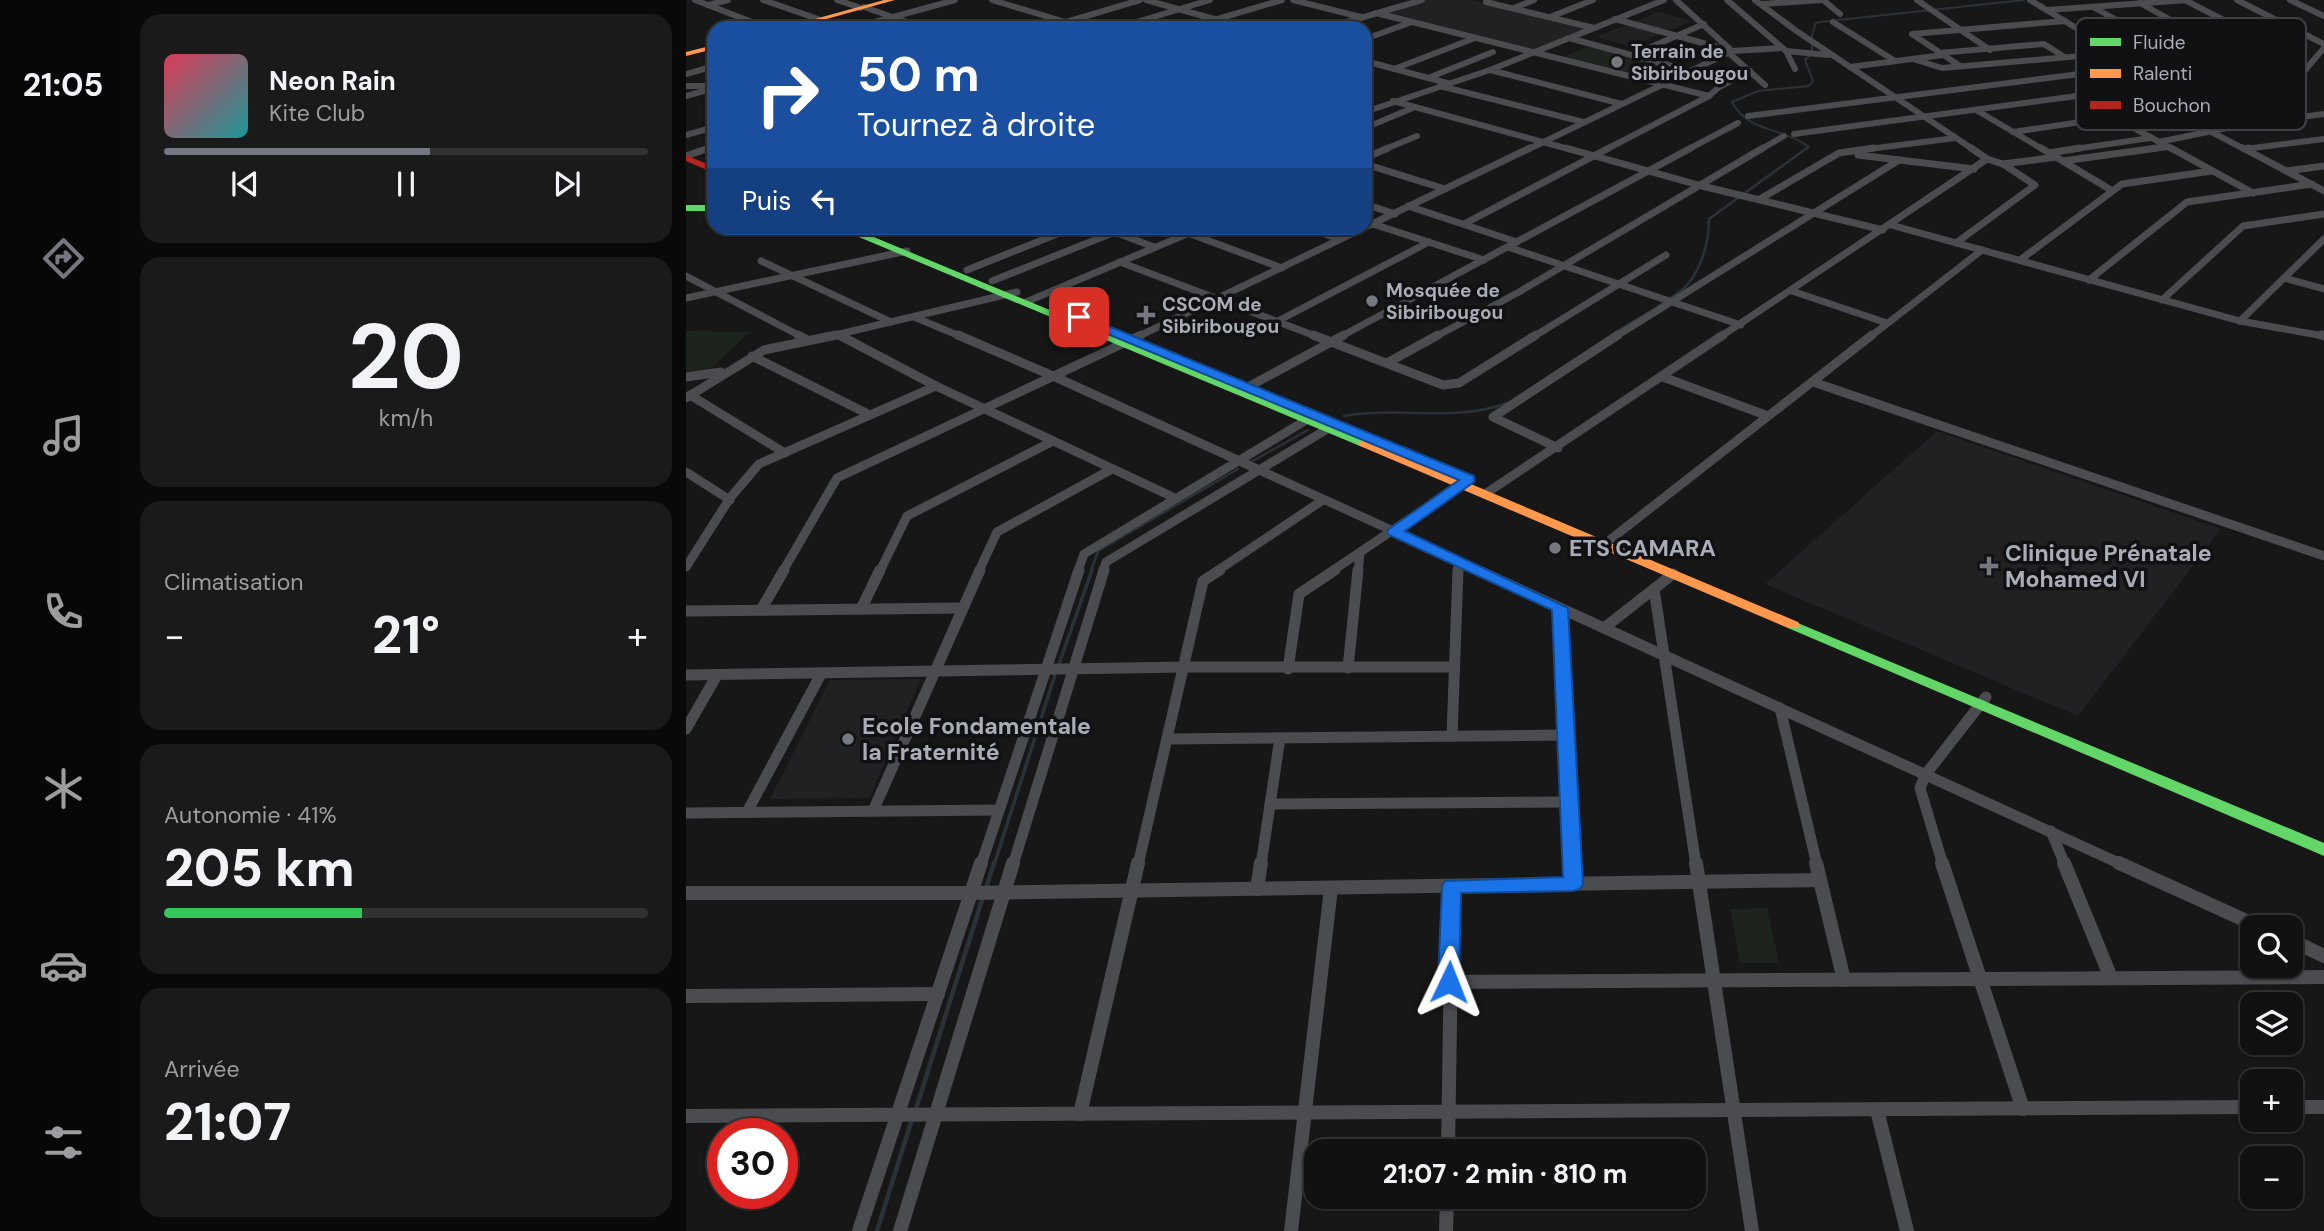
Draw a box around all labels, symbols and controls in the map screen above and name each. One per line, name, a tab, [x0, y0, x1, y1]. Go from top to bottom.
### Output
legend	[2076, 18, 2306, 130]
text: Fluide	[2133, 30, 2186, 55]
place label: Terrain de Sibiribougou	[1631, 39, 1748, 86]
text: 50 m	[857, 42, 980, 106]
icon: right	[742, 49, 833, 140]
marker: Terrain de Sibiribougou	[1609, 54, 1625, 70]
text: Ralenti	[2133, 61, 2192, 86]
text: 21:05	[23, 64, 103, 106]
text: Neon Rain	[269, 64, 396, 98]
text: Bouchon	[2133, 93, 2211, 118]
text: Kite Club	[269, 98, 365, 128]
text: Tournez à droite	[857, 104, 1095, 146]
icon: previous	[226, 165, 264, 203]
icon: pause	[387, 165, 425, 203]
icon: next	[548, 165, 586, 203]
icon: left	[805, 182, 843, 220]
text: Puis	[742, 184, 791, 218]
icon: directions	[39, 234, 88, 283]
place label: Mosquée de Sibiribougou	[1386, 278, 1503, 325]
pin	[1049, 287, 1109, 347]
place label: CSCOM de Sibiribougou	[1162, 292, 1279, 339]
marker: Mosquée de Sibiribougou	[1364, 293, 1380, 309]
text: 20	[348, 298, 464, 416]
icon: arrive	[1060, 298, 1098, 336]
marker: CSCOM de Sibiribougou	[1136, 305, 1156, 325]
text: km/h	[379, 403, 433, 433]
icon: music	[39, 411, 88, 460]
place label: ETS CAMARA	[1569, 533, 1716, 563]
place label: Clinique Prénatale Mohamed VI	[2005, 538, 2212, 594]
marker: ETS CAMARA	[1547, 540, 1563, 556]
marker: Clinique Prénatale Mohamed VI	[1979, 556, 1999, 576]
text: Climatisation	[164, 567, 303, 597]
icon: phone	[39, 587, 88, 636]
text: 21°	[372, 601, 440, 669]
text: −	[164, 611, 185, 661]
text: +	[627, 611, 648, 661]
place label: Ecole Fondamentale la Fraternité	[862, 711, 1091, 767]
marker: Ecole Fondamentale la Fraternité	[840, 731, 856, 747]
icon: climate	[39, 764, 88, 813]
text: Autonomie · 41%	[164, 800, 336, 830]
text: 205 km	[164, 834, 355, 902]
map controls	[2240, 915, 2303, 1209]
button: search	[2240, 915, 2303, 978]
icon: car	[39, 941, 88, 990]
position arrow	[1412, 945, 1486, 1019]
button: layers	[2240, 992, 2303, 1055]
text: Arrivée	[164, 1054, 240, 1084]
button: +	[2240, 1069, 2303, 1132]
text: 21:07	[164, 1088, 291, 1156]
icon: filters	[39, 1118, 88, 1167]
speed limit sign: 30	[707, 1118, 798, 1209]
button: −	[2240, 1146, 2303, 1209]
text: 21:07 · 2 min · 810 m	[1383, 1157, 1627, 1191]

